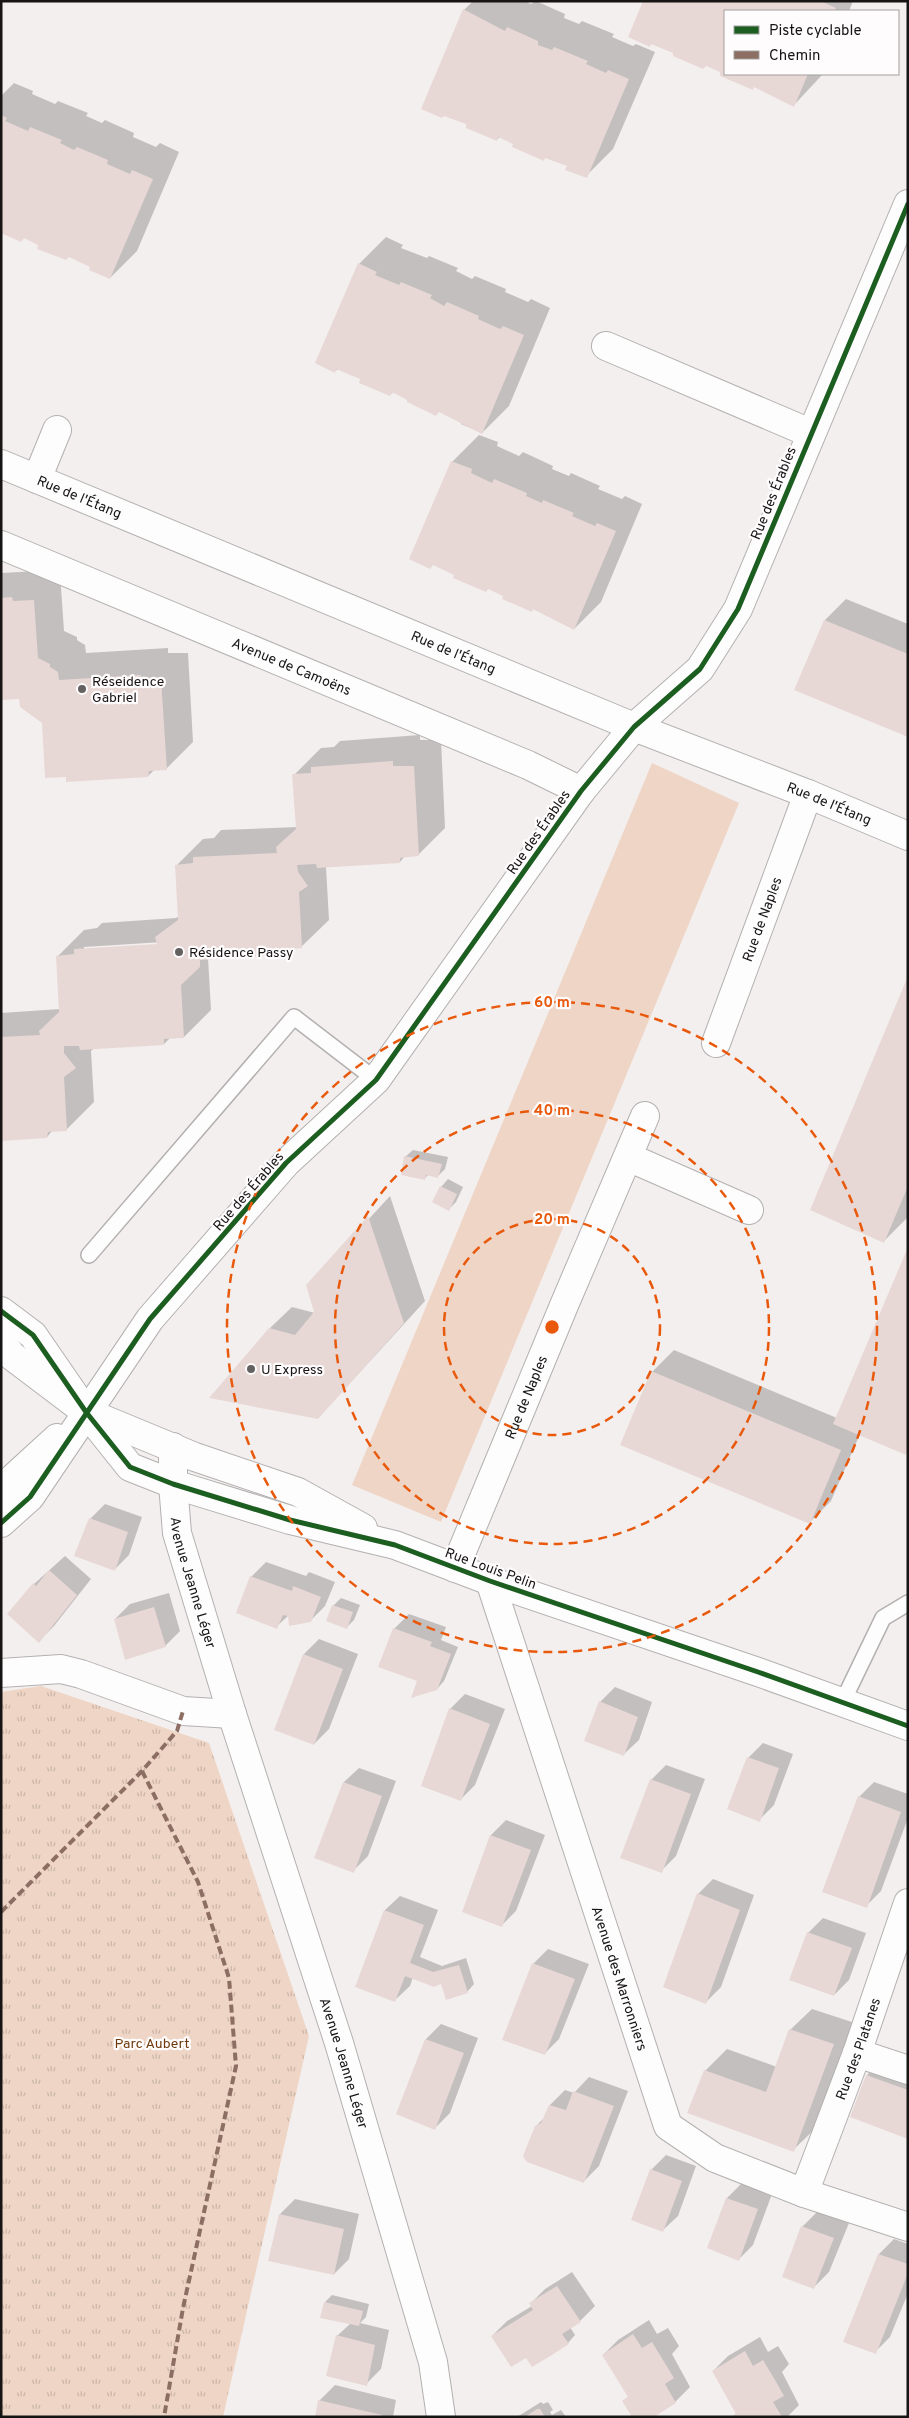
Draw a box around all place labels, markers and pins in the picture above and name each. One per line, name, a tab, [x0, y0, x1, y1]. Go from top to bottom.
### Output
place label: Réseidence Gabriel	[92, 674, 164, 707]
marker: Réseidence Gabriel	[76, 683, 88, 695]
place label: Résidence Passy	[189, 945, 293, 962]
marker: Résidence Passy	[173, 946, 185, 958]
centre of rings	[543, 1318, 561, 1336]
place label: U Express	[261, 1362, 323, 1379]
marker: U Express	[245, 1363, 257, 1375]

